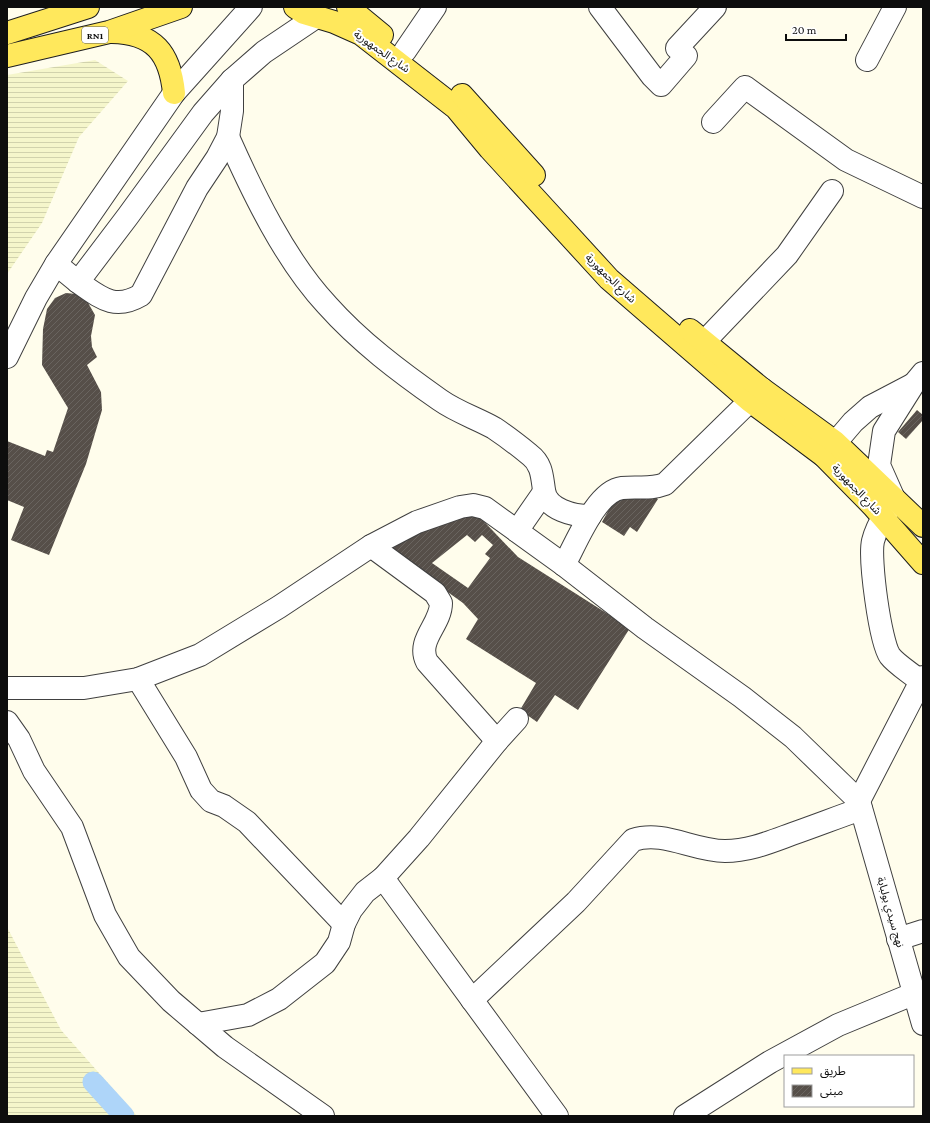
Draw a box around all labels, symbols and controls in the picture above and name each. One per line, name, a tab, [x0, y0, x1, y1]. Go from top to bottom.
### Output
scale bar	[786, 16, 846, 42]
text: 20 m	[792, 23, 817, 37]
road number: RN1	[82, 27, 108, 43]
street label: شارع الجمهورية	[351, 27, 413, 77]
street label: شارع الجمهورية	[582, 251, 639, 307]
street label: شارع الجمهورية	[829, 461, 884, 518]
street label: نهج سيدي بولبابة	[872, 875, 907, 950]
legend	[784, 1055, 914, 1107]
text: طريق	[820, 1064, 846, 1079]
text: مبنى	[820, 1084, 843, 1098]

